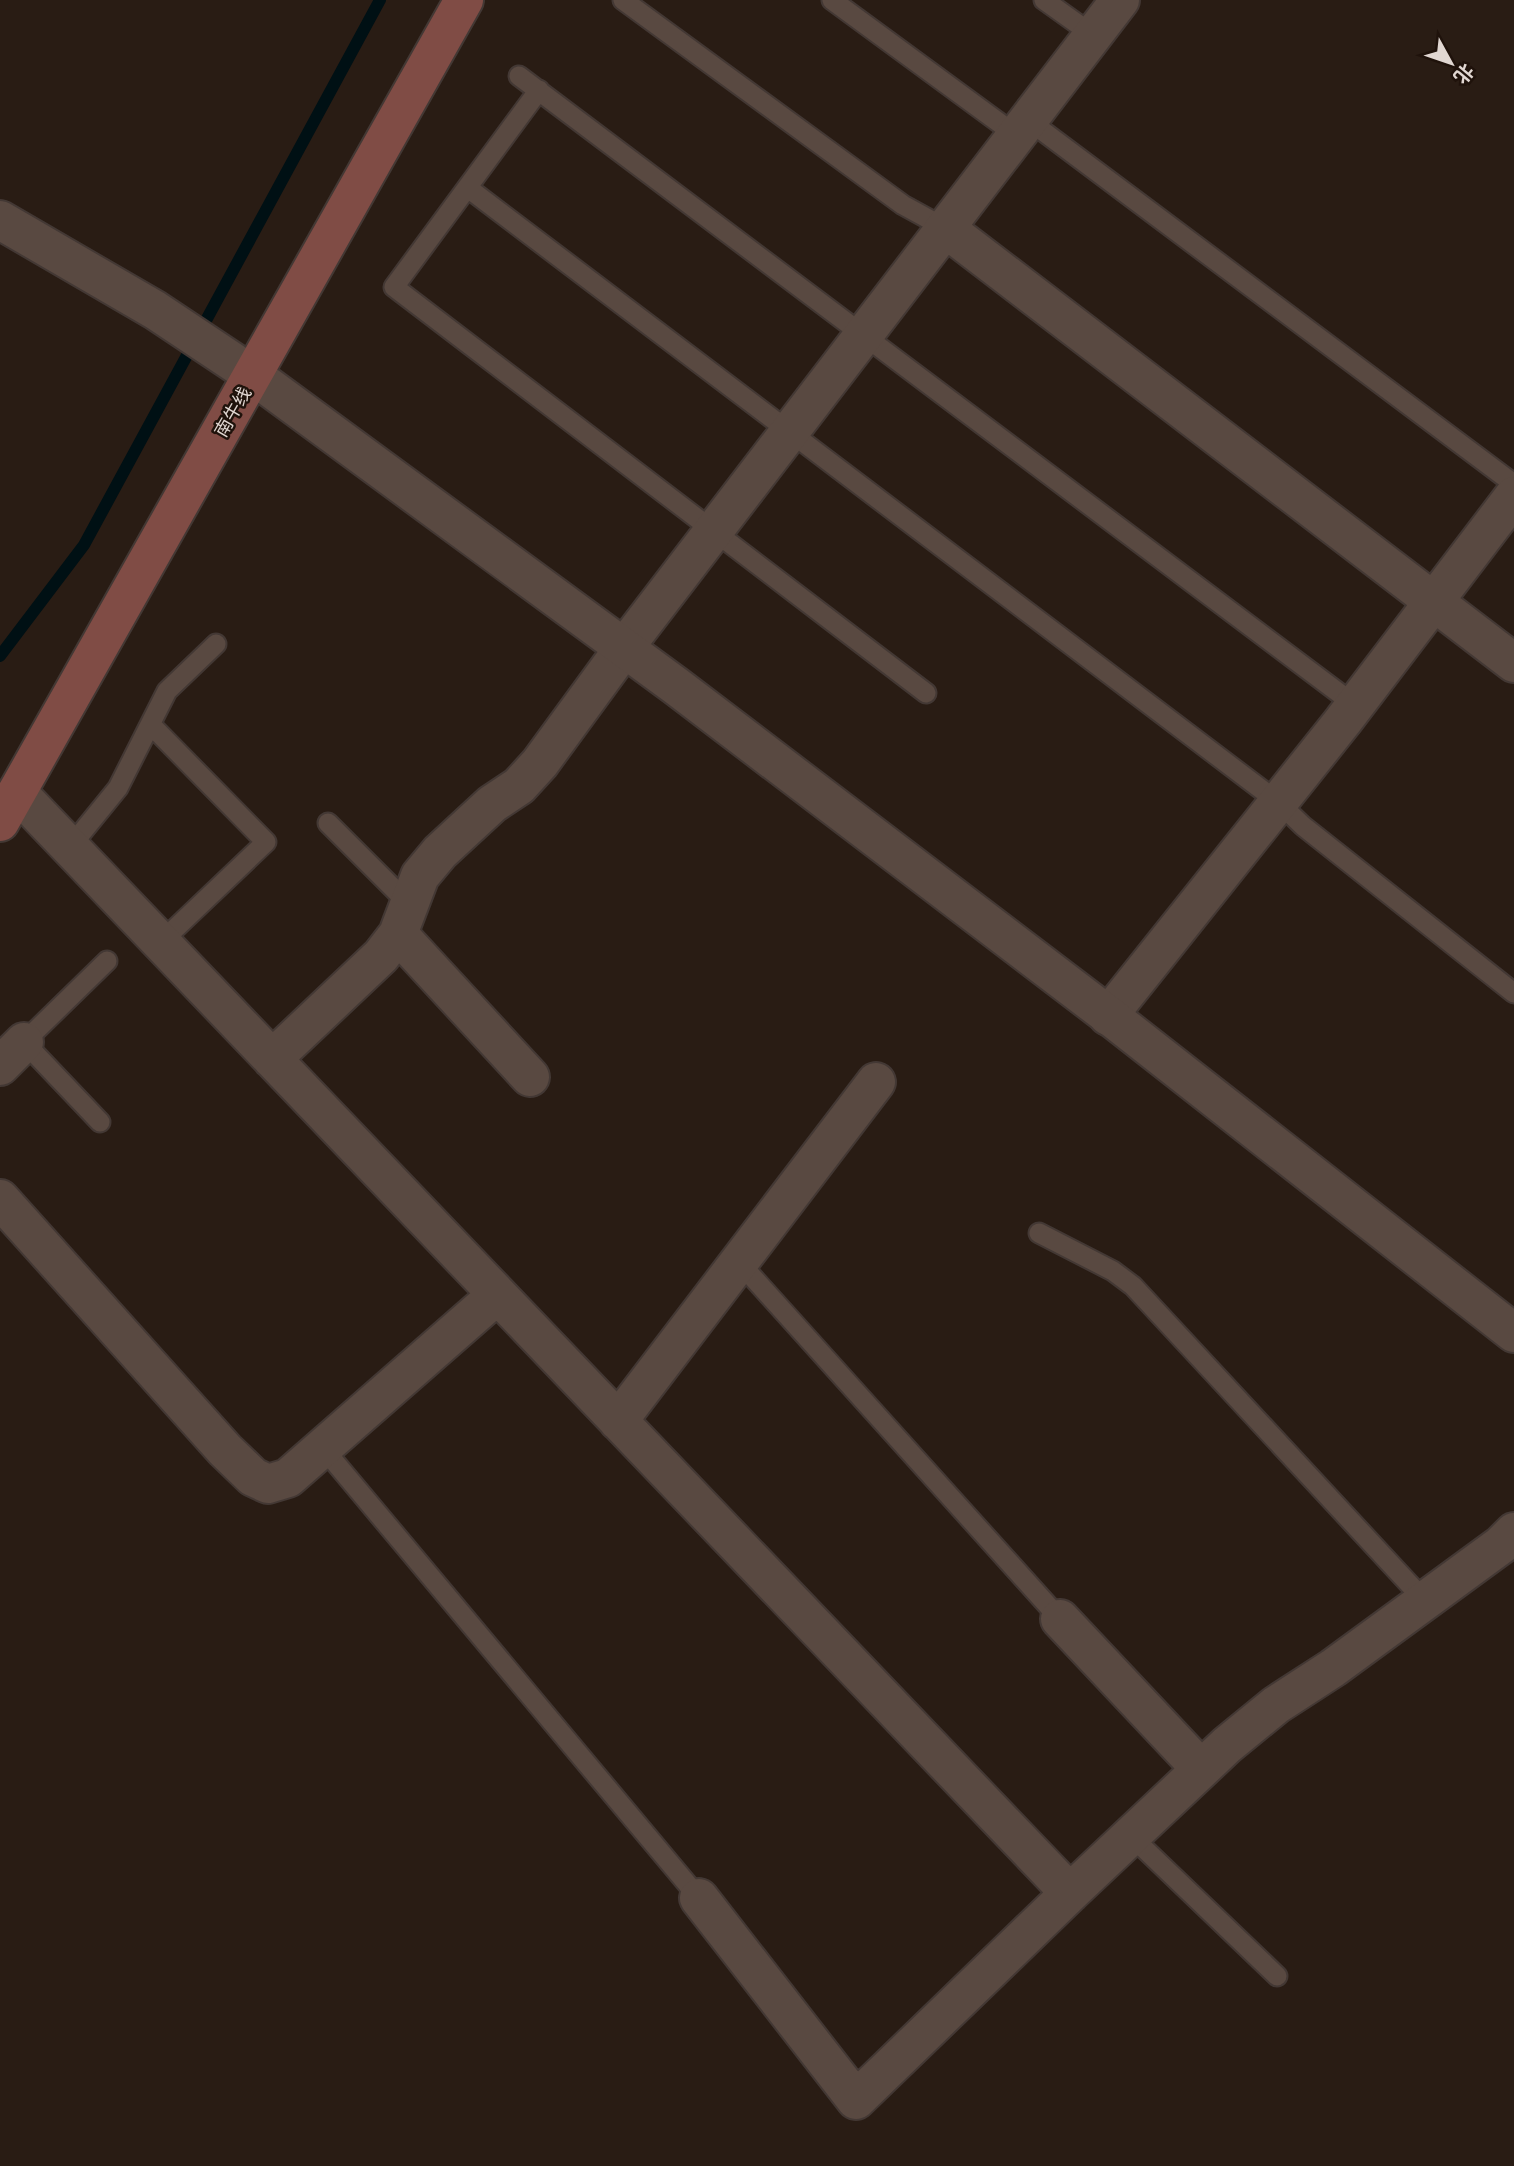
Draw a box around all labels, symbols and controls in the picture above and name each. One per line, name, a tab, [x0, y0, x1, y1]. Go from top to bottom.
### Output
north arrow	[1416, 28, 1486, 98]
text: 北	[1449, 60, 1479, 88]
street label: 南牛线	[210, 383, 255, 440]

